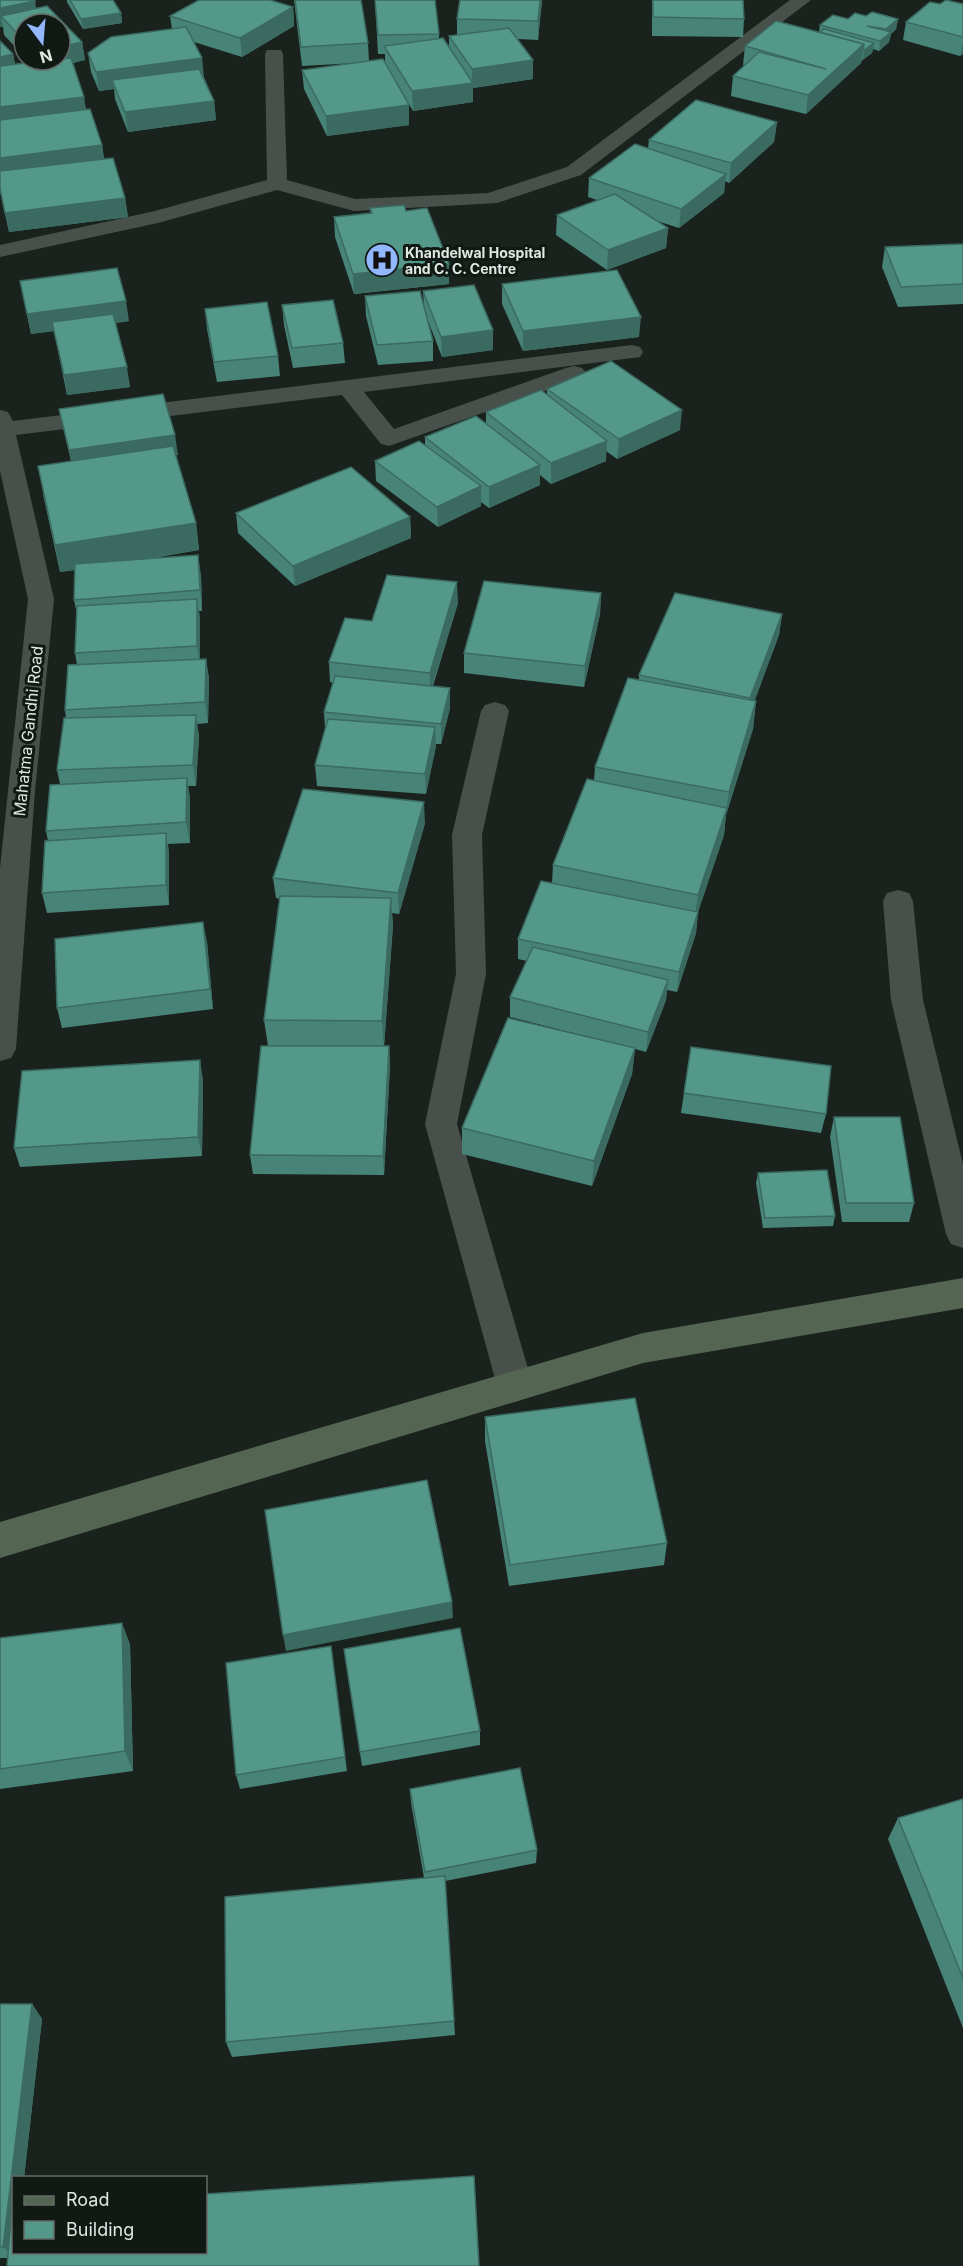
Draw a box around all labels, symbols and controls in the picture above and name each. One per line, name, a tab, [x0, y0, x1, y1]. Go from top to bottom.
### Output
north arrow	[12, 12, 72, 72]
text: N	[38, 45, 55, 68]
hospital icon: Khandelwal Hospital and C. C. Centre	[364, 242, 400, 278]
place label: Khandelwal Hospital and C. C. Centre	[405, 244, 545, 277]
street label: Mahatma Gandhi Road	[9, 645, 47, 817]
legend	[12, 2176, 207, 2254]
text: Road	[66, 2189, 109, 2210]
text: Building	[66, 2219, 134, 2240]

